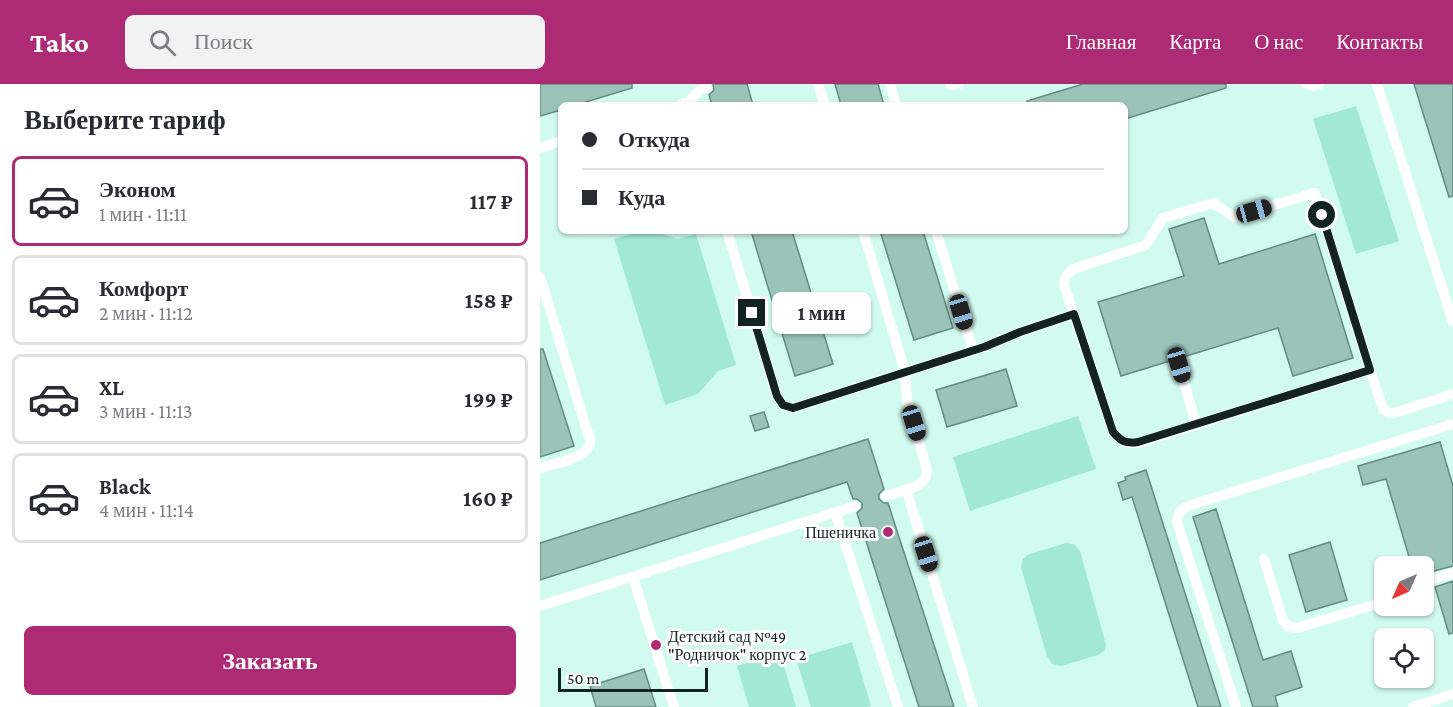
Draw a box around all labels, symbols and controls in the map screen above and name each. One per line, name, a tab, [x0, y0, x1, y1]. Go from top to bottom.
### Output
search box	[125, 15, 545, 69]
icon: search	[146, 26, 179, 59]
text: Tako	[30, 27, 89, 58]
text: Поиск	[194, 29, 253, 54]
text: Главная	[1066, 30, 1136, 54]
text: Карта	[1169, 30, 1221, 54]
text: О нас	[1254, 30, 1303, 54]
text: Контакты	[1336, 30, 1423, 54]
text: Выберите тариф	[24, 105, 226, 135]
text: Откуда	[618, 127, 690, 152]
icon: car	[27, 174, 81, 228]
text: Эконом	[99, 177, 176, 202]
text: Куда	[618, 185, 665, 210]
text: 117 ₽	[469, 189, 513, 214]
car	[1234, 197, 1274, 225]
route start	[1308, 201, 1335, 228]
text: 1 мин · 11:11	[99, 203, 187, 225]
icon: car	[27, 273, 81, 327]
text: Комфорт	[99, 276, 188, 301]
text: 158 ₽	[465, 288, 513, 313]
callout: 1 мин	[773, 292, 872, 334]
car	[947, 292, 975, 332]
route end	[738, 299, 765, 326]
text: 2 мин · 11:12	[99, 302, 193, 324]
text: 1 мин	[798, 302, 846, 324]
car	[1165, 345, 1193, 385]
icon: car	[27, 372, 81, 426]
text: XL	[99, 375, 124, 400]
text: 199 ₽	[464, 387, 513, 412]
text: 3 мин · 11:13	[99, 400, 193, 422]
car	[900, 403, 928, 443]
icon: car	[27, 471, 81, 525]
text: Black	[99, 474, 151, 499]
text: 160 ₽	[463, 486, 513, 511]
text: 4 мин · 11:14	[99, 499, 194, 521]
place label: Пшеничка	[805, 524, 876, 541]
marker: Пшеничка	[881, 525, 895, 539]
car	[912, 534, 940, 574]
north arrow	[1374, 556, 1434, 616]
map controls	[1374, 556, 1434, 688]
button: Заказать	[24, 626, 516, 695]
place label: Детский сад №49 "Родничок" корпус 2	[668, 628, 807, 664]
button: locate	[1374, 628, 1434, 688]
marker: Детский сад №49 "Родничок" корпус 2	[649, 638, 663, 652]
scale bar	[558, 665, 708, 692]
text: 50 m	[567, 670, 599, 687]

